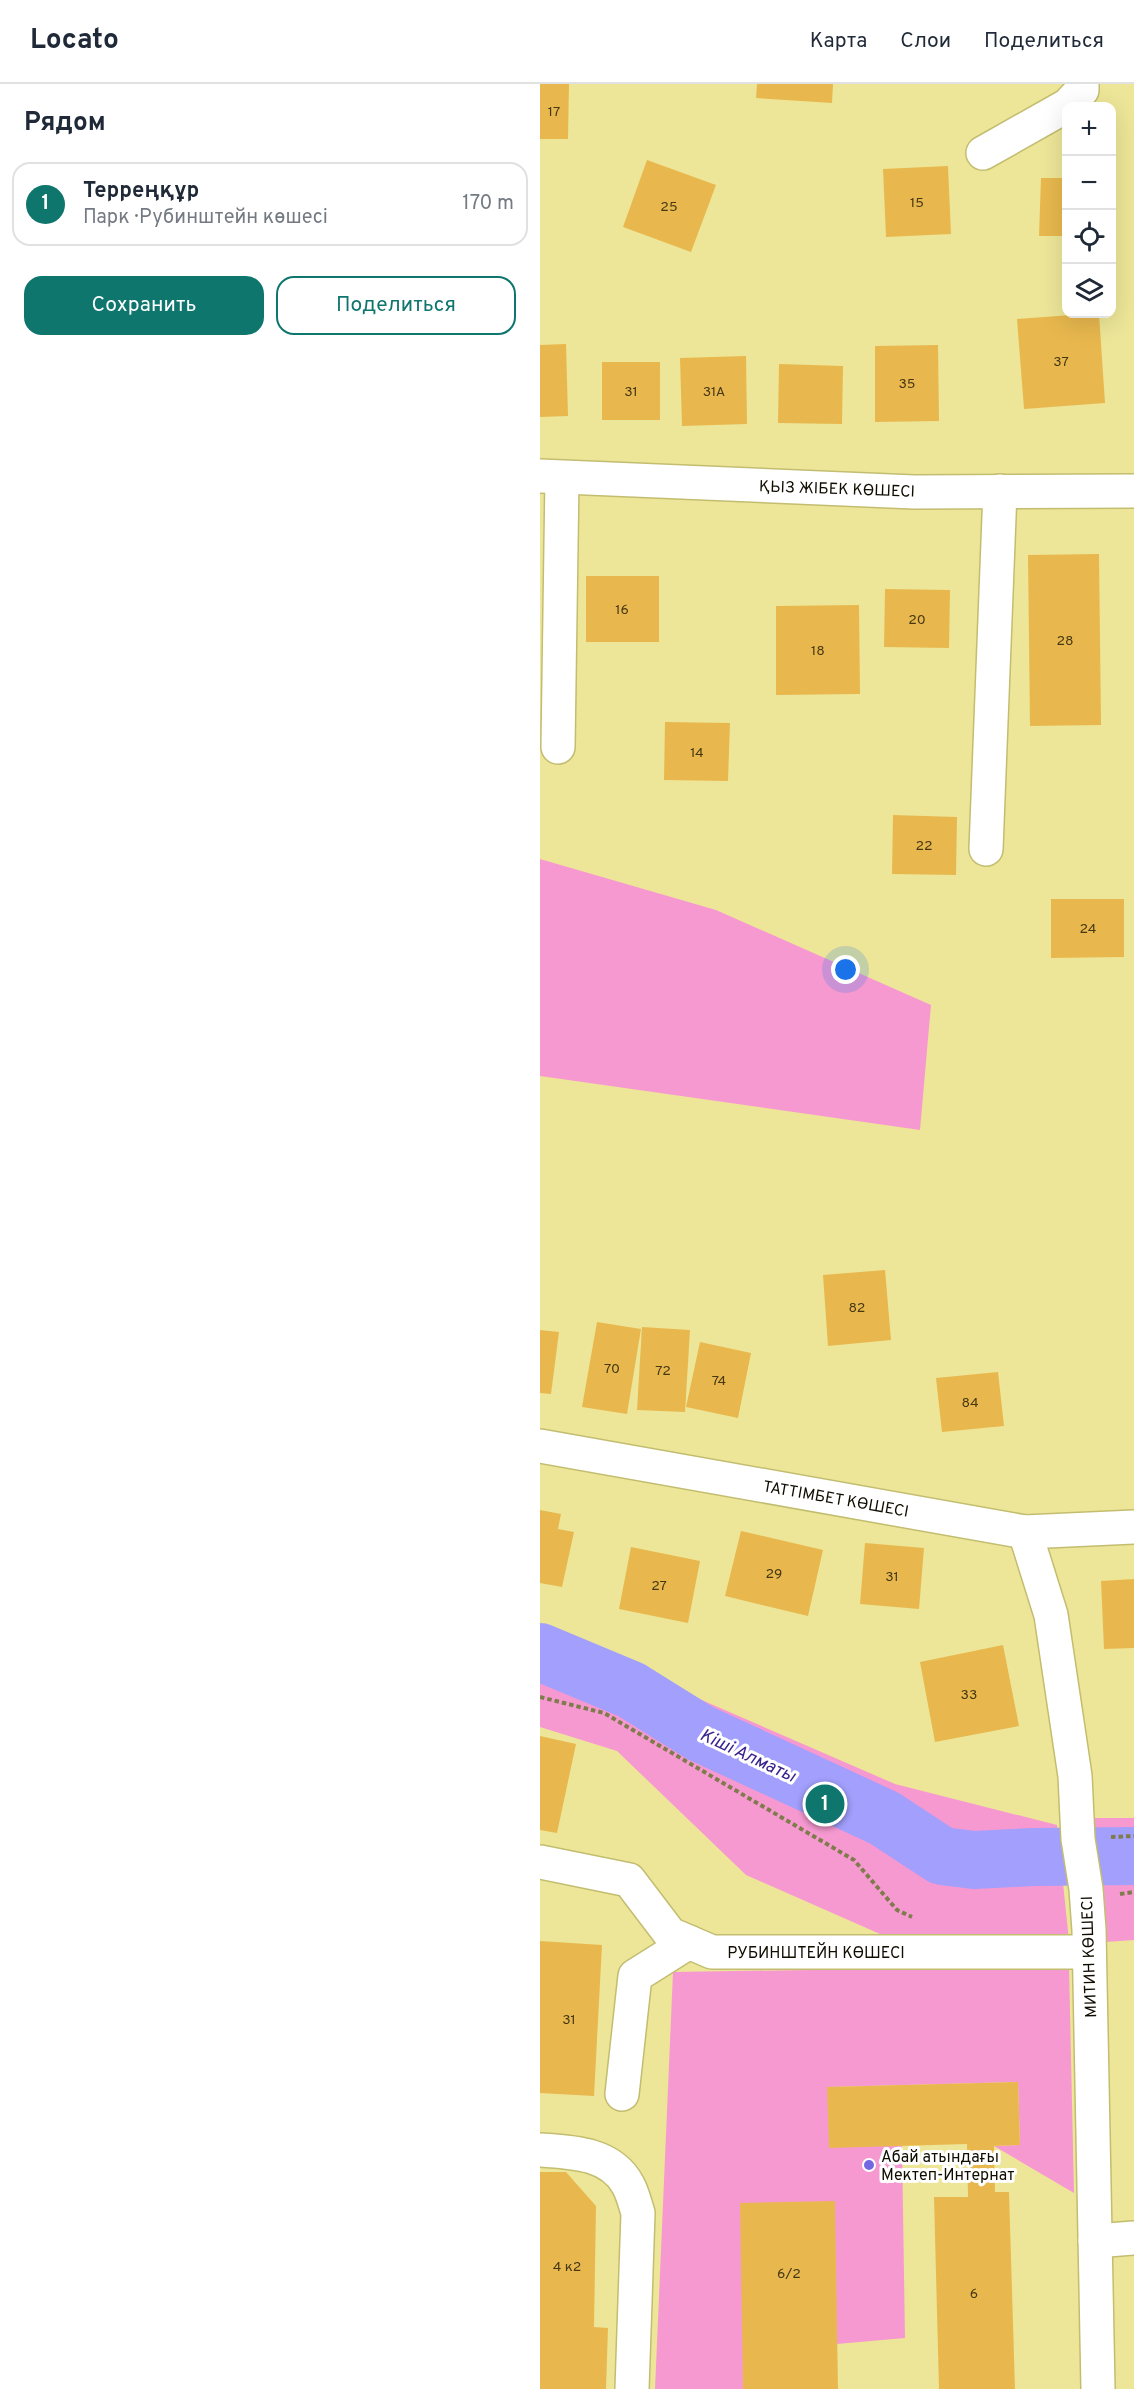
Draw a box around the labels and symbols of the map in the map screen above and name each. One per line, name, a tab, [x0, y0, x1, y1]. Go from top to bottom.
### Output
house number: 17	[548, 104, 560, 121]
house number: 15	[910, 195, 924, 212]
house number: 25	[660, 199, 678, 216]
house number: 37	[1053, 354, 1069, 371]
house number: 35	[898, 376, 916, 393]
house number: 31	[624, 384, 638, 401]
house number: 31А	[703, 384, 725, 401]
street label: ҚЫЗ ЖІБЕК КӨШЕСІ	[759, 477, 915, 503]
house number: 16	[615, 602, 629, 619]
house number: 20	[908, 612, 926, 629]
house number: 28	[1056, 633, 1074, 650]
house number: 18	[811, 643, 825, 660]
house number: 14	[690, 745, 704, 762]
house number: 22	[915, 838, 933, 855]
house number: 24	[1079, 921, 1097, 938]
your location	[831, 955, 860, 984]
house number: 82	[849, 1300, 865, 1317]
house number: 70	[604, 1361, 620, 1378]
house number: 72	[655, 1363, 671, 1380]
house number: 74	[712, 1373, 726, 1390]
house number: 84	[961, 1395, 979, 1412]
street label: ТАТТІМБЕТ КӨШЕСІ	[761, 1477, 910, 1523]
house number: 29	[766, 1566, 782, 1583]
house number: 31	[885, 1569, 899, 1586]
house number: 27	[651, 1578, 667, 1595]
house number: 33	[961, 1687, 977, 1704]
water label: Кіші Алматы	[696, 1724, 799, 1789]
pin: 1	[806, 1782, 844, 1826]
street label: МИТИН КӨШЕСІ	[1078, 1896, 1102, 2018]
street label: РУБИНШТЕЙН КӨШЕСІ	[727, 1942, 905, 1964]
house number: 31	[562, 2012, 576, 2029]
place label: Абай атындағы Мектеп-Интернат	[881, 2148, 1015, 2186]
marker: Абай атындағы Мектеп-Интернат	[862, 2158, 876, 2172]
house number: 4 к2	[553, 2259, 581, 2276]
house number: 6/2	[777, 2266, 801, 2283]
house number: 6	[970, 2286, 978, 2303]

